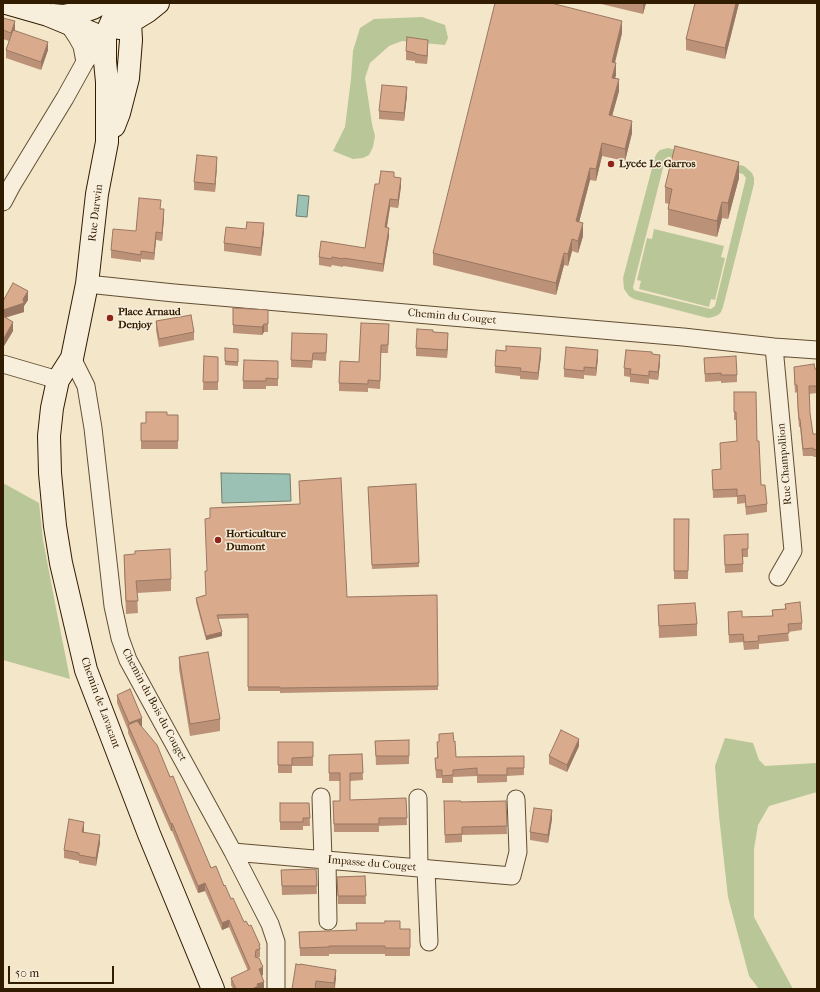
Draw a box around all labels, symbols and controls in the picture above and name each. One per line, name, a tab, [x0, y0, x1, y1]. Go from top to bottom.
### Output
place label: Lycée Le Garros	[619, 157, 695, 171]
marker: Lycée Le Garros	[606, 159, 616, 169]
street label: Rue Darwin	[86, 183, 106, 243]
place label: Place Arnaud Denjoy	[118, 305, 181, 331]
street label: Chemin du Couget	[407, 307, 497, 327]
marker: Place Arnaud Denjoy	[105, 313, 115, 323]
street label: Rue Champollion	[775, 422, 795, 506]
place label: Horticulture Dumont	[226, 527, 286, 553]
marker: Horticulture Dumont	[213, 535, 223, 545]
street label: Chemin du Bois du Couget	[119, 646, 189, 764]
street label: Chemin de Lavacant	[77, 656, 123, 750]
street label: Impasse du Couget	[327, 854, 417, 874]
scale bar	[10, 958, 116, 984]
text: 50 m	[15, 966, 39, 980]

